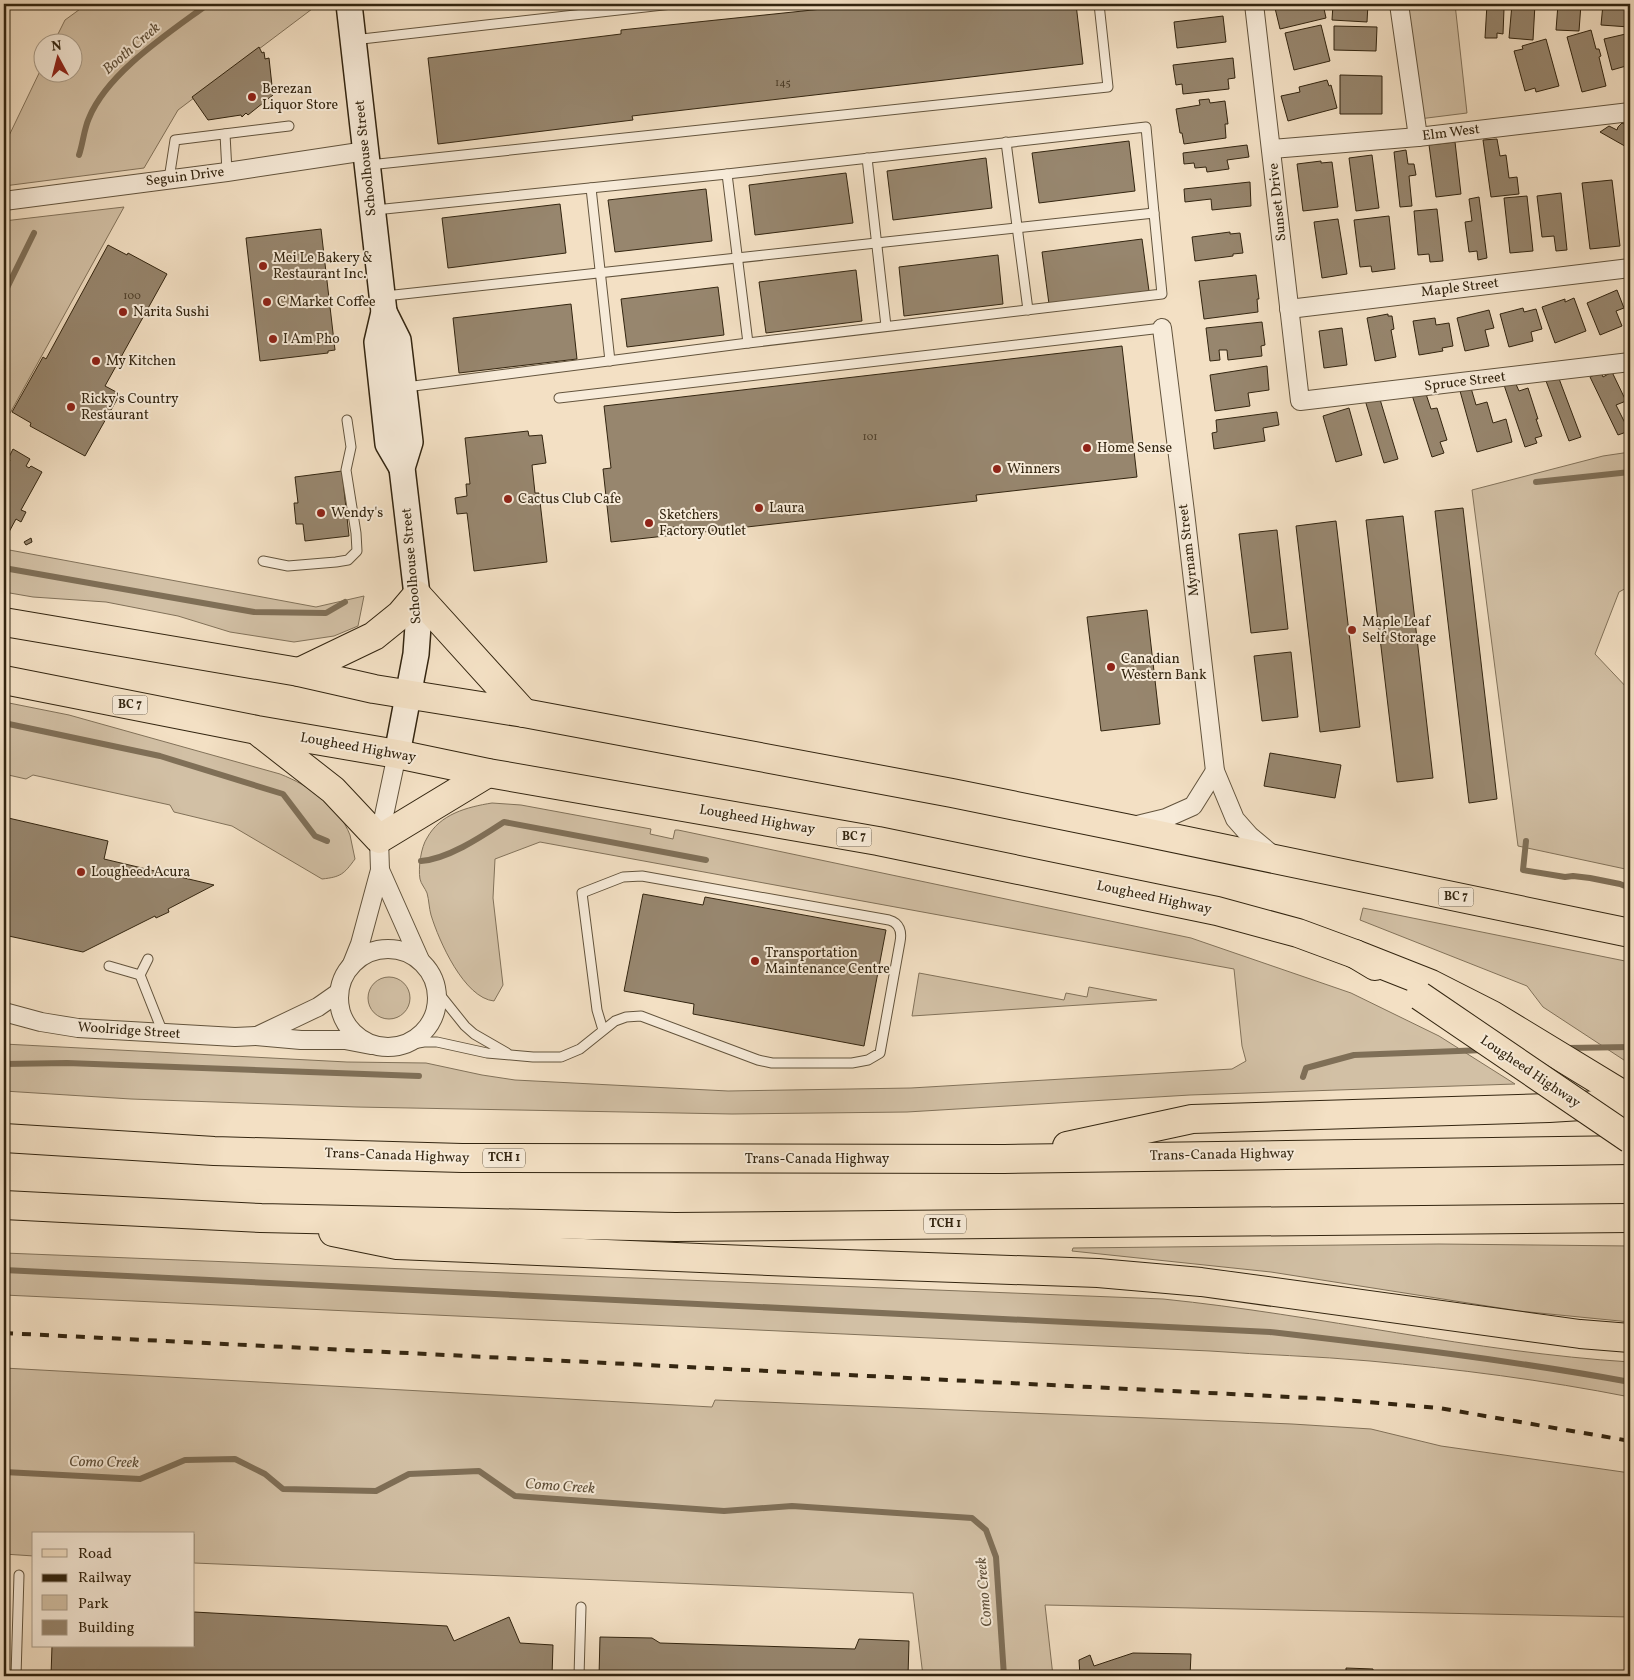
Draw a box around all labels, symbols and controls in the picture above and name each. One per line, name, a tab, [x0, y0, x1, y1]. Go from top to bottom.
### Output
water label: Booth Creek	[99, 18, 165, 80]
north arrow	[32, 32, 82, 82]
text: N	[50, 37, 63, 57]
house number: 145	[775, 76, 791, 91]
place label: Berezan Liquor Store	[262, 80, 339, 115]
marker: Berezan Liquor Store	[246, 91, 258, 103]
street label: Schoolhouse Street	[350, 99, 382, 217]
street label: Elm West	[1421, 120, 1481, 146]
street label: Sunset Drive	[1264, 162, 1292, 242]
street label: Seguin Drive	[145, 163, 226, 191]
place label: Mei Le Bakery & Restaurant Inc.	[273, 249, 373, 284]
marker: Mei Le Bakery & Restaurant Inc.	[257, 260, 269, 272]
street label: Maple Street	[1420, 274, 1500, 302]
house number: 100	[123, 289, 141, 304]
place label: C Market Coffee	[277, 293, 376, 312]
marker: C Market Coffee	[261, 296, 273, 308]
place label: Narita Sushi	[133, 303, 209, 322]
marker: Narita Sushi	[117, 306, 129, 318]
place label: I Am Pho	[283, 330, 340, 349]
marker: I Am Pho	[267, 333, 279, 345]
place label: My Kitchen	[106, 352, 176, 371]
marker: My Kitchen	[90, 355, 102, 367]
street label: Spruce Street	[1423, 368, 1507, 396]
place label: Ricky's Country Restaurant	[81, 390, 179, 425]
marker: Ricky's Country Restaurant	[65, 401, 77, 413]
house number: 101	[862, 430, 878, 445]
place label: Home Sense	[1097, 439, 1173, 458]
marker: Home Sense	[1081, 442, 1093, 454]
place label: Winners	[1007, 460, 1060, 479]
marker: Winners	[991, 463, 1003, 475]
place label: Cactus Club Cafe	[518, 490, 622, 509]
marker: Cactus Club Cafe	[502, 493, 514, 505]
place label: Laura	[769, 499, 805, 518]
marker: Laura	[753, 502, 765, 514]
street label: Myrnam Street	[1174, 503, 1204, 597]
place label: Wendy's	[331, 504, 383, 523]
place label: Sketchers Factory Outlet	[659, 506, 746, 541]
marker: Wendy's	[315, 507, 327, 519]
street label: Schoolhouse Street	[397, 507, 427, 625]
marker: Sketchers Factory Outlet	[643, 517, 655, 529]
place label: Maple Leaf Self Storage	[1362, 613, 1436, 648]
marker: Maple Leaf Self Storage	[1346, 624, 1358, 636]
place label: Canadian Western Bank	[1121, 650, 1207, 685]
marker: Canadian Western Bank	[1105, 661, 1117, 673]
road number: BC 7	[112, 696, 148, 714]
street label: Lougheed Highway	[299, 728, 418, 768]
street label: Lougheed Highway	[698, 800, 817, 840]
road number: BC 7	[836, 828, 872, 846]
place label: Lougheed Acura	[91, 863, 190, 882]
marker: Lougheed Acura	[75, 866, 87, 878]
street label: Lougheed Highway	[1095, 877, 1214, 920]
road number: BC 7	[1438, 888, 1474, 906]
place label: Transportation Maintenance Centre	[765, 944, 890, 979]
marker: Transportation Maintenance Centre	[749, 955, 761, 967]
street label: Woolridge Street	[77, 1018, 181, 1044]
street label: Lougheed Highway	[1476, 1031, 1584, 1113]
street label: Trans-Canada Highway	[324, 1144, 470, 1168]
street label: Trans-Canada Highway	[1149, 1144, 1295, 1166]
road number: TCH 1	[483, 1148, 525, 1168]
street label: Trans-Canada Highway	[745, 1150, 890, 1169]
road number: TCH 1	[924, 1214, 966, 1234]
water label: Como Creek	[69, 1452, 139, 1474]
water label: Como Creek	[524, 1474, 596, 1500]
legend	[32, 1532, 195, 1648]
text: Road	[78, 1544, 112, 1565]
water label: Como Creek	[971, 1556, 999, 1628]
text: Railway	[78, 1568, 131, 1589]
text: Park	[78, 1594, 109, 1615]
text: Building	[78, 1618, 135, 1639]

